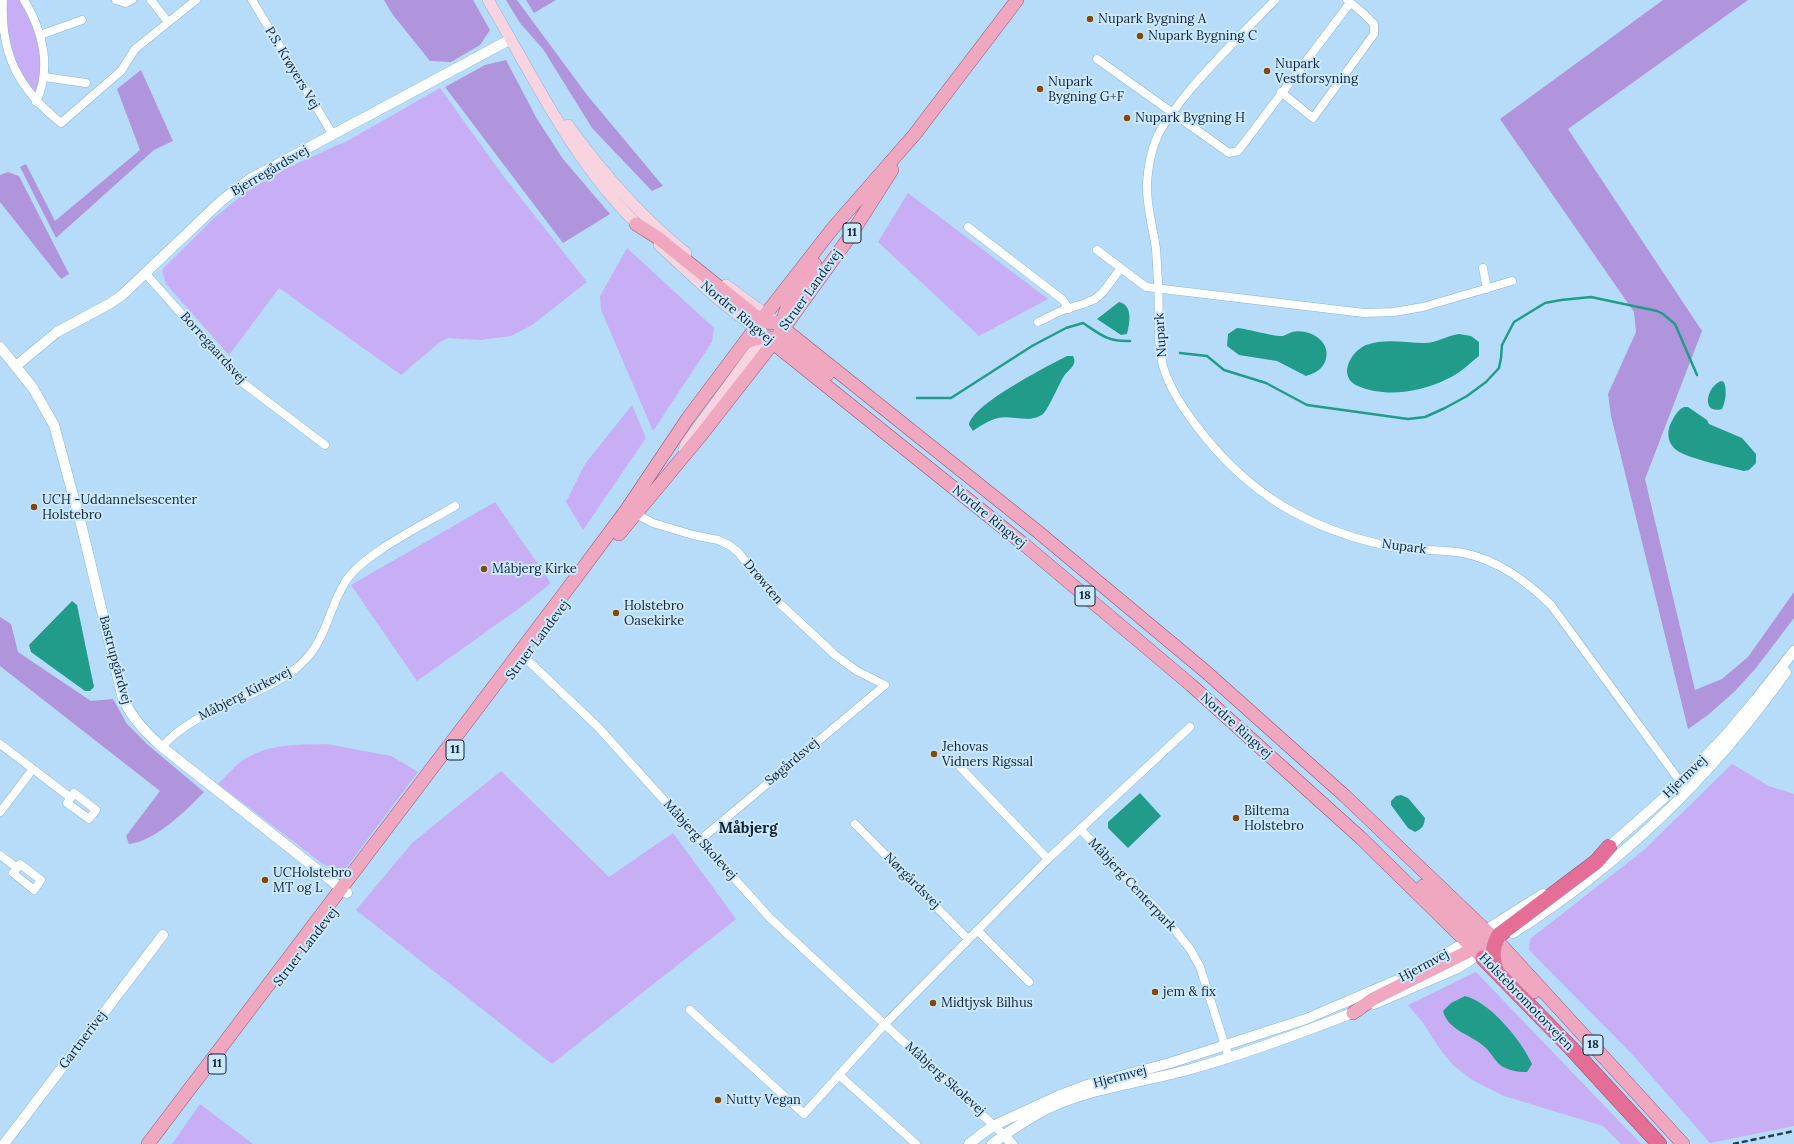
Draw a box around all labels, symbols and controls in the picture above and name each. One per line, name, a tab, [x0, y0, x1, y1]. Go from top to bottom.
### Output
place label: Nupark Bygning A	[1098, 11, 1206, 27]
marker: Nupark Bygning A	[1085, 14, 1095, 24]
street label: P.S. Krøyers Vej	[261, 24, 323, 112]
place label: Nupark Bygning C	[1148, 28, 1257, 44]
marker: Nupark Bygning C	[1135, 31, 1145, 41]
place label: Nupark Vestforsyning	[1275, 56, 1358, 87]
marker: Nupark Vestforsyning	[1262, 66, 1272, 76]
place label: Nupark Bygning G+F	[1048, 74, 1124, 105]
marker: Nupark Bygning G+F	[1035, 84, 1045, 94]
place label: Nupark Bygning H	[1135, 110, 1245, 126]
marker: Nupark Bygning H	[1122, 113, 1132, 123]
street label: Bjerregårdsvej	[229, 143, 311, 199]
road number: 11	[843, 223, 861, 243]
street label: Struer Landevej	[776, 247, 846, 333]
street label: Nordre Ringvej	[697, 278, 777, 348]
street label: Borregaardsvej	[177, 309, 249, 387]
street label: Nupark	[1152, 312, 1170, 358]
street label: Nordre Ringvej	[949, 482, 1029, 552]
place label: UCH -Uddannelsescenter Holstebro	[42, 492, 197, 523]
marker: UCH -Uddannelsescenter Holstebro	[29, 502, 39, 512]
street label: Nupark	[1381, 536, 1427, 558]
street label: Drøwten	[740, 557, 786, 607]
place label: Måbjerg Kirke	[492, 561, 577, 577]
marker: Måbjerg Kirke	[479, 564, 489, 574]
road number: 18	[1075, 586, 1095, 606]
street label: Struer Landevej	[503, 597, 573, 683]
place label: Holstebro Oasekirke	[624, 598, 684, 629]
marker: Holstebro Oasekirke	[611, 608, 621, 618]
street label: Bastrupgårdvej	[96, 614, 134, 706]
street label: Måbjerg Kirkevej	[196, 664, 294, 724]
street label: Nordre Ringvej	[1197, 690, 1275, 762]
street label: Søgårdsvej	[762, 735, 822, 789]
place label: Jehovas Vidners Rigssal	[942, 739, 1033, 770]
road number: 11	[446, 740, 464, 760]
marker: Jehovas Vidners Rigssal	[929, 749, 939, 759]
street label: Hjermvej	[1660, 752, 1710, 802]
street label: Måbjerg Skolevej	[660, 797, 740, 883]
place label: Biltema Holstebro	[1244, 803, 1304, 834]
marker: Biltema Holstebro	[1231, 813, 1241, 823]
district label: Måbjerg	[719, 820, 777, 838]
street label: Måbjerg Centerpark	[1085, 835, 1179, 935]
street label: Nørgårdsvej	[881, 850, 943, 912]
place label: UCHolstebro MT og L	[273, 865, 352, 896]
marker: UCHolstebro MT og L	[260, 875, 270, 885]
street label: Struer Landevej	[270, 904, 342, 990]
street label: Hjermvej	[1396, 946, 1452, 986]
street label: Holstebromotorvejen	[1475, 950, 1577, 1054]
place label: jem & fix	[1163, 984, 1216, 1000]
marker: jem & fix	[1150, 987, 1160, 997]
place label: Midtjysk Bilhus	[941, 995, 1033, 1011]
marker: Midtjysk Bilhus	[928, 998, 938, 1008]
street label: Gartnerivej	[56, 1008, 110, 1072]
road number: 18	[1583, 1035, 1603, 1055]
street label: Måbjerg Skolevej	[902, 1039, 988, 1119]
road number: 11	[208, 1054, 226, 1074]
street label: Hjermvej	[1092, 1062, 1148, 1092]
place label: Nutty Vegan	[726, 1092, 801, 1108]
marker: Nutty Vegan	[713, 1095, 723, 1105]

